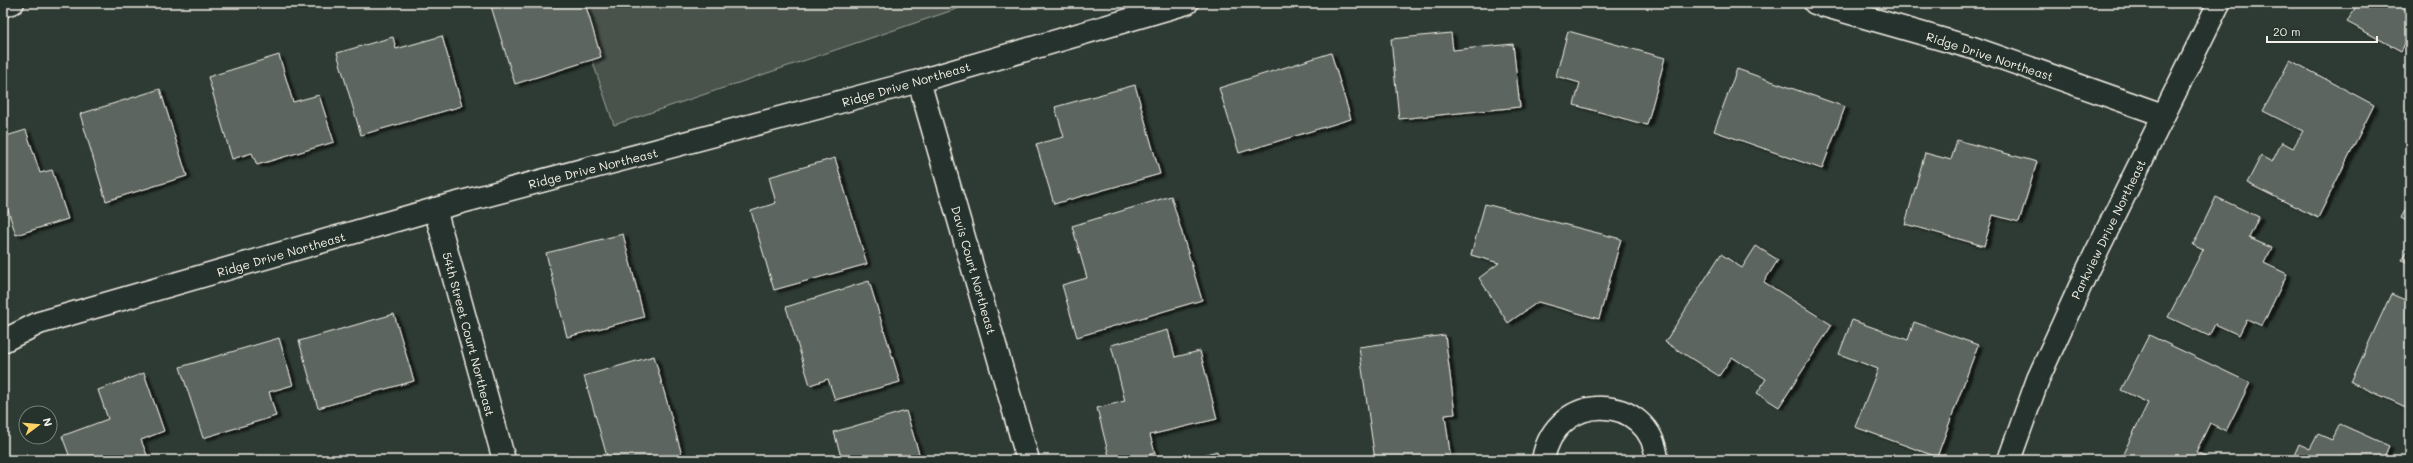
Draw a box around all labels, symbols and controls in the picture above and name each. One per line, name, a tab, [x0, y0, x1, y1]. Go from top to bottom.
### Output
scale bar	[2267, 18, 2377, 44]
text: 20 m	[2273, 23, 2301, 39]
street label: Ridge Drive Northeast	[1924, 28, 2056, 84]
street label: Ridge Drive Northeast	[840, 58, 972, 110]
street label: Ridge Drive Northeast	[527, 144, 659, 192]
street label: Parkview Drive Northeast	[2067, 157, 2149, 301]
street label: Davis Court Northeast	[948, 204, 1000, 336]
street label: Ridge Drive Northeast	[215, 228, 347, 280]
street label: 54th Street Court Northeast	[439, 250, 499, 418]
north arrow	[18, 405, 58, 445]
text: N	[40, 416, 56, 428]

